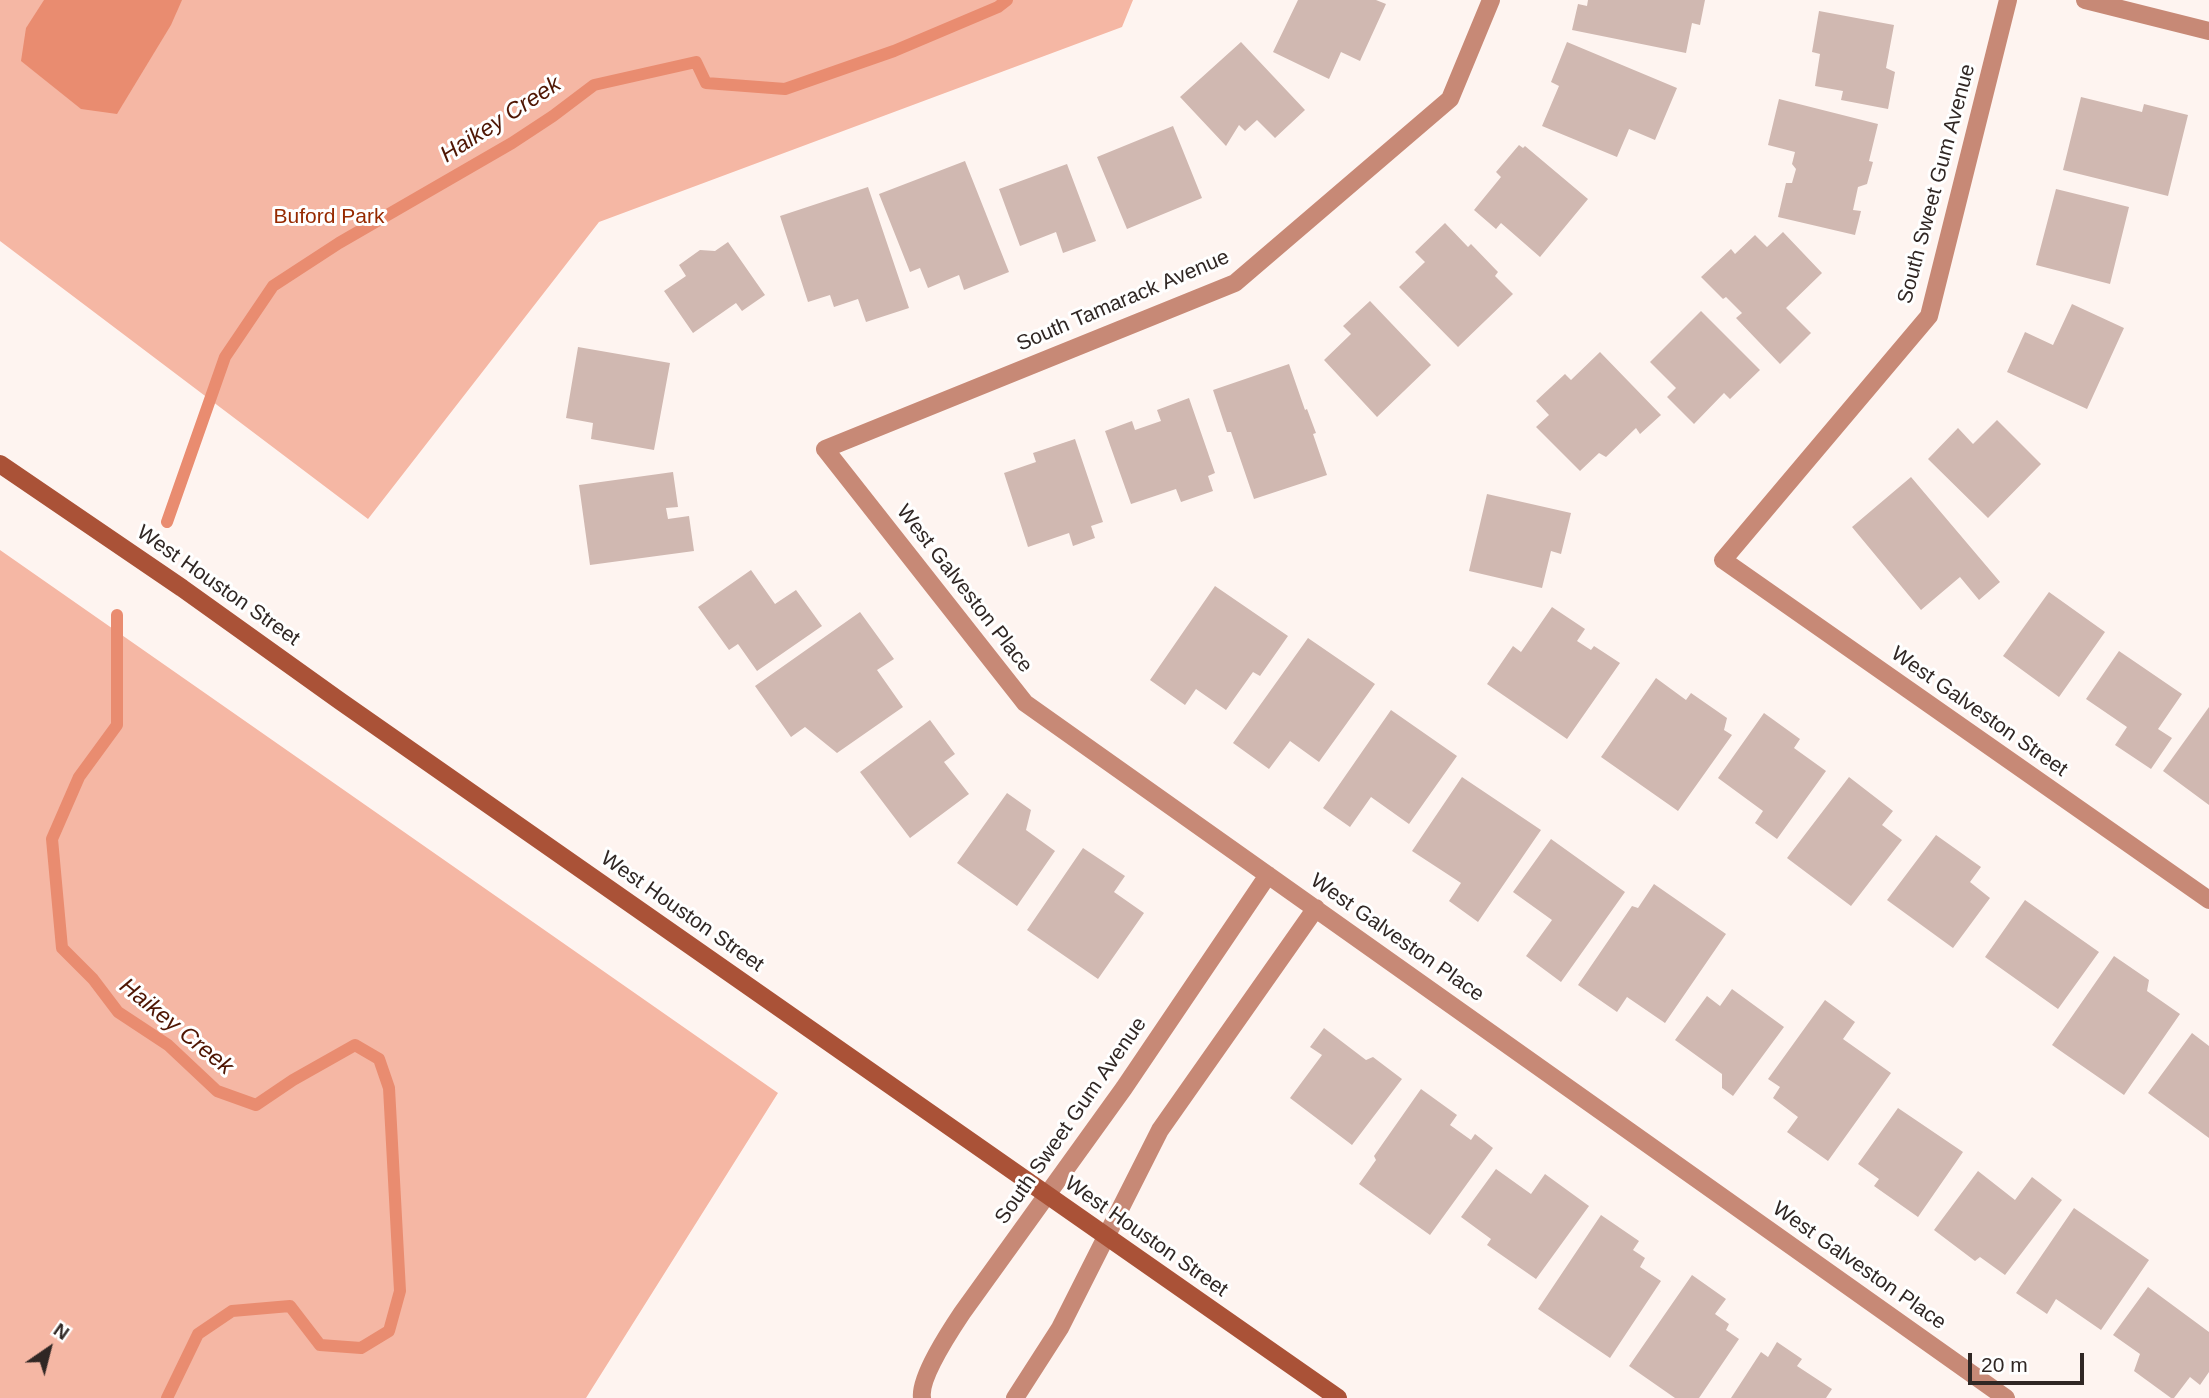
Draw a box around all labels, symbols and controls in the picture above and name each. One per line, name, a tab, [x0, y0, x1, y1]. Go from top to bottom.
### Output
street label: South Sweet Gum Avenue	[1893, 61, 1981, 307]
water label: Haikey Creek	[436, 71, 566, 169]
park label: Buford Park	[274, 204, 384, 230]
street label: South Tamarack Avenue	[1013, 245, 1233, 357]
street label: West Galveston Place	[891, 500, 1037, 678]
street label: West Houston Street	[132, 520, 304, 652]
street label: West Galveston Street	[1886, 642, 2072, 782]
street label: West Houston Street	[596, 846, 768, 978]
street label: West Galveston Place	[1305, 869, 1489, 1007]
water label: Haikey Creek	[114, 973, 238, 1081]
street label: South Sweet Gum Avenue	[990, 1013, 1152, 1229]
street label: West Houston Street	[1060, 1171, 1232, 1303]
street label: West Galveston Place	[1767, 1197, 1951, 1335]
north arrow	[14, 1314, 84, 1384]
text: N	[50, 1319, 73, 1344]
scale bar	[1971, 1338, 2086, 1382]
text: 20 m	[1981, 1353, 2028, 1376]

